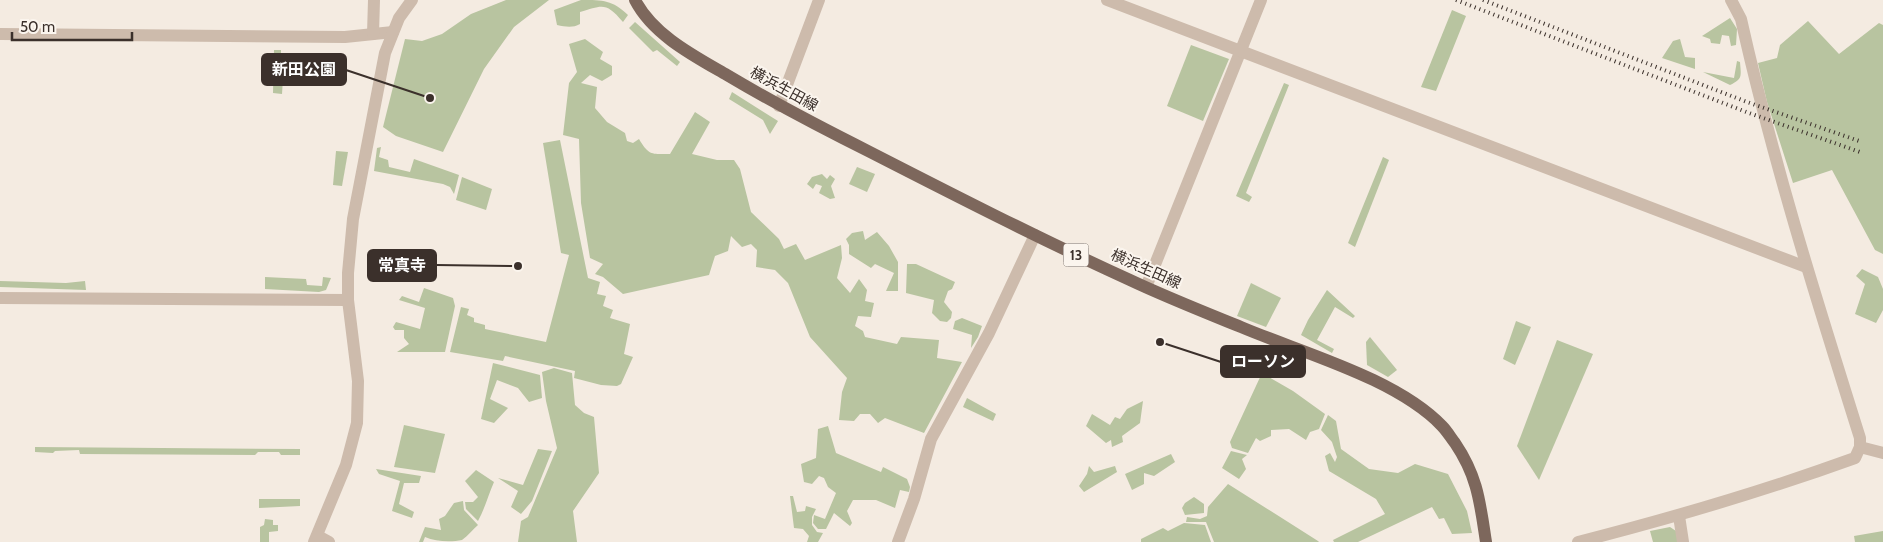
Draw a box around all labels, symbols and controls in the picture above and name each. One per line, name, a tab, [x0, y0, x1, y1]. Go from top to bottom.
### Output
scale bar	[12, 10, 132, 42]
text: 50 m	[20, 18, 55, 36]
callout: 新田公園	[262, 54, 346, 85]
text: 新田公園	[272, 60, 336, 79]
street label: 横浜生田線	[747, 63, 821, 115]
road number: 13	[1064, 244, 1088, 266]
street label: 横浜生田線	[1108, 246, 1184, 292]
callout: 常真寺	[368, 250, 436, 281]
text: 常真寺	[378, 256, 426, 275]
callout: ローソン	[1221, 346, 1305, 377]
text: ローソン	[1231, 352, 1295, 371]

